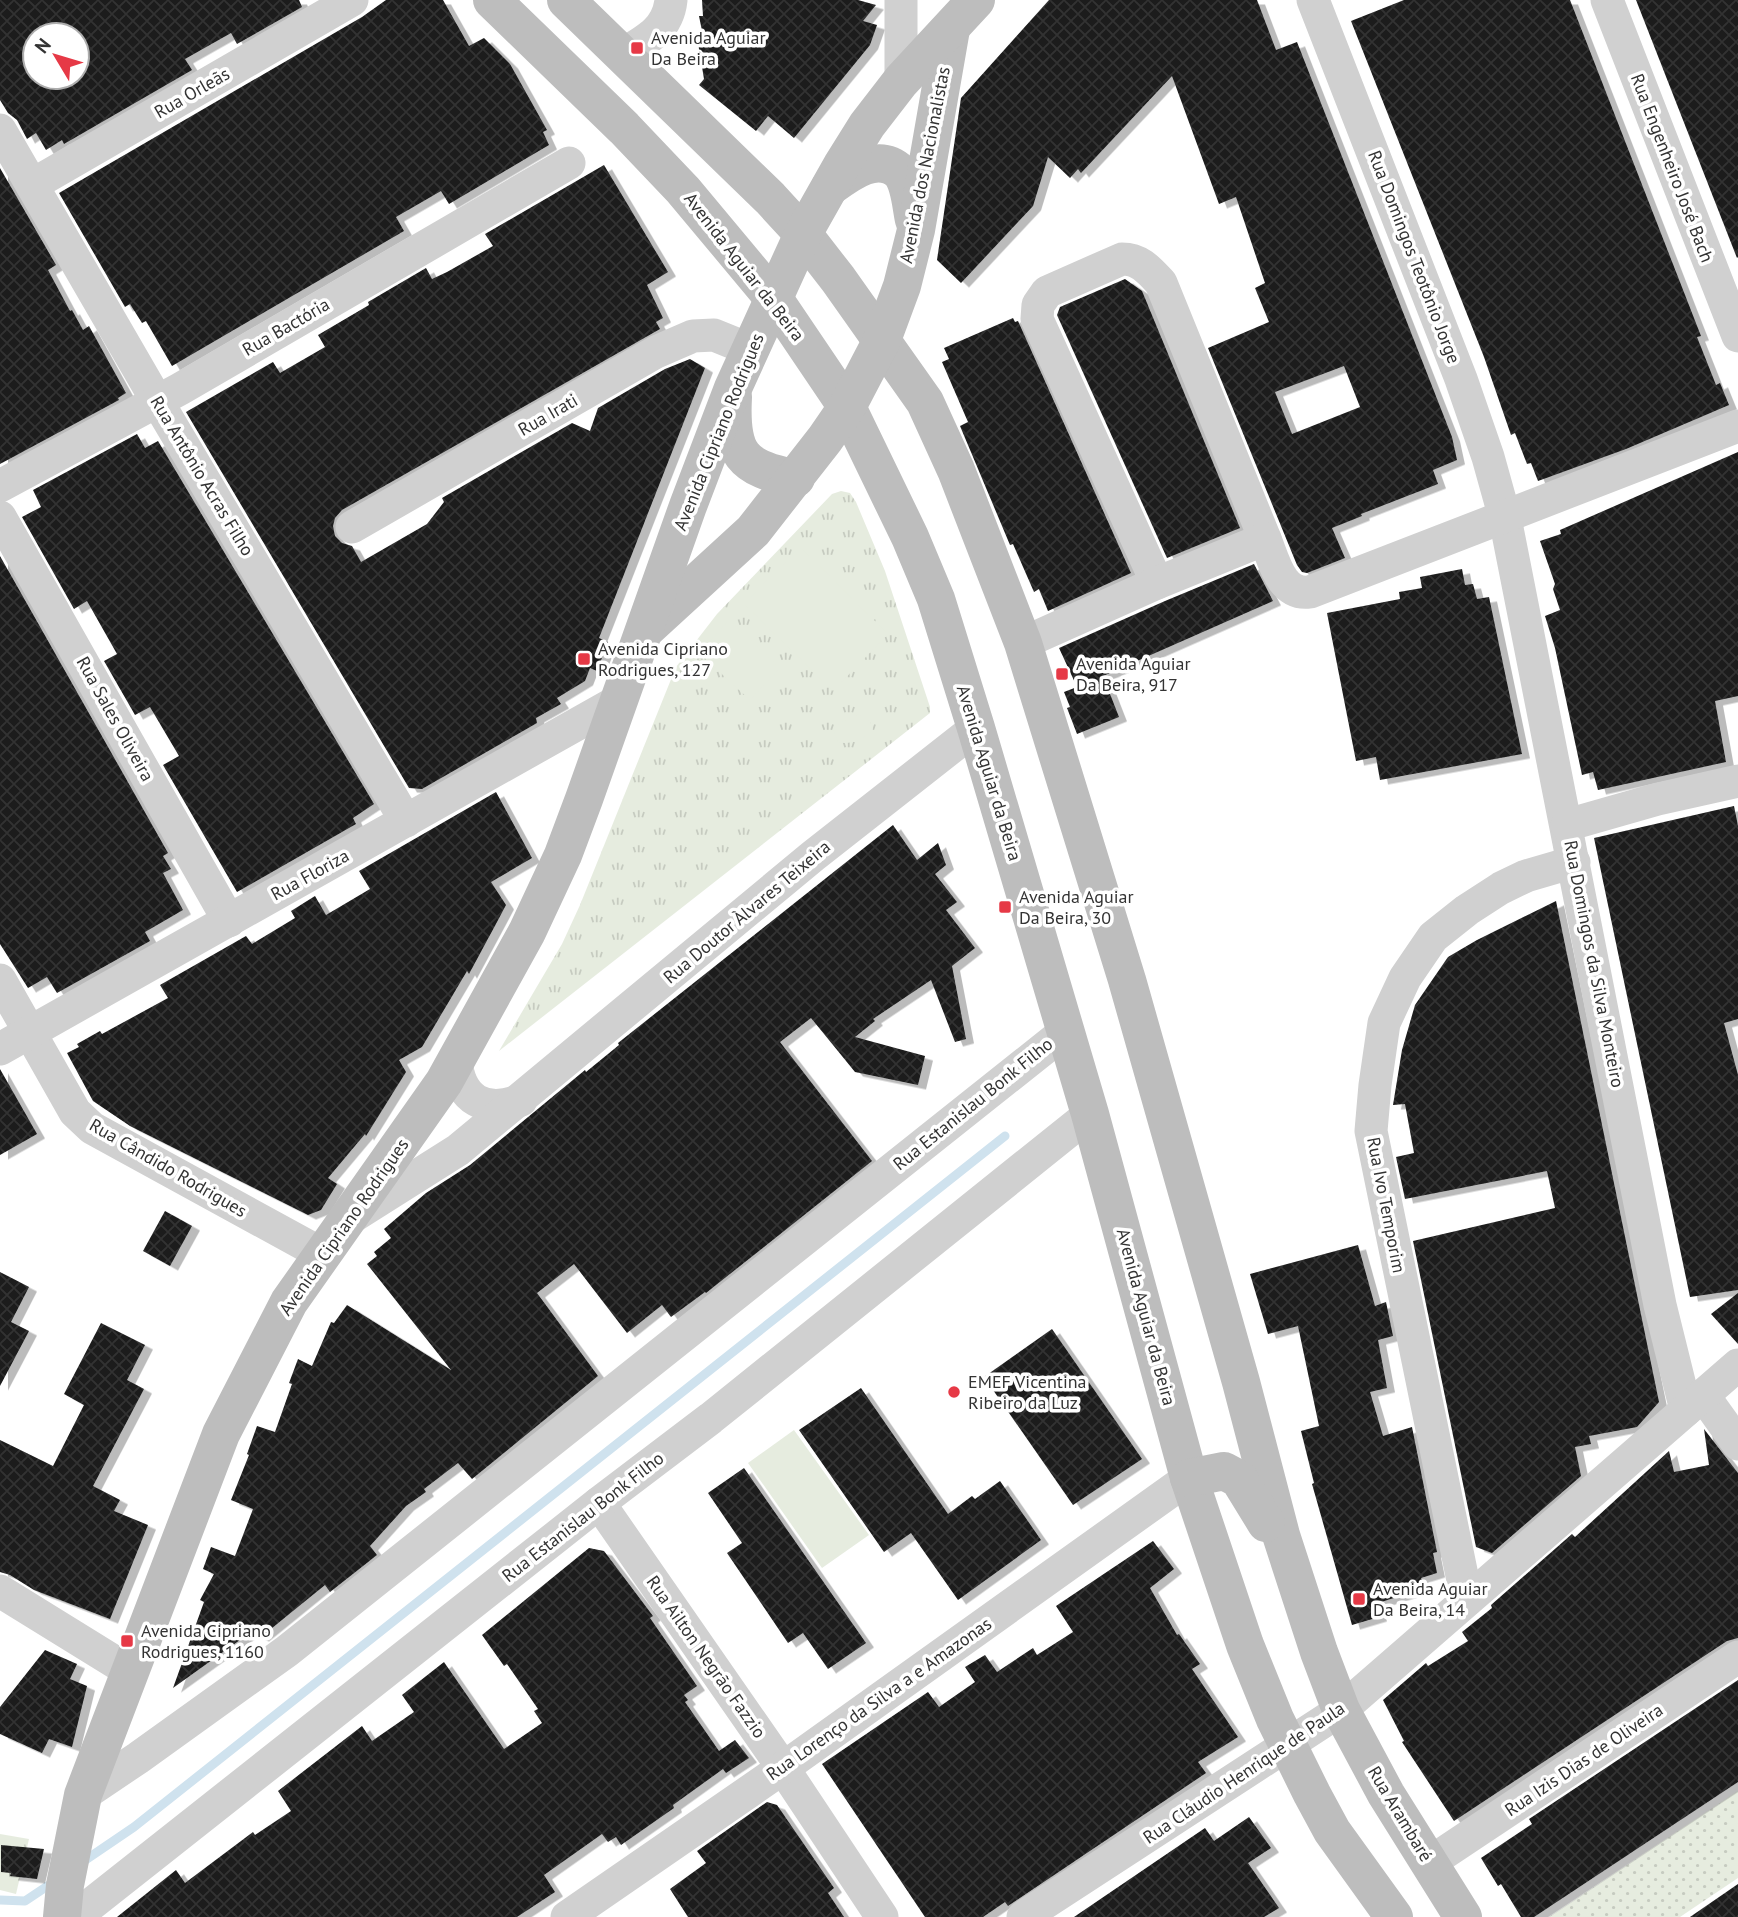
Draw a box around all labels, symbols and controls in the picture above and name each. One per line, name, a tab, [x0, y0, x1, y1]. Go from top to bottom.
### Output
north arrow	[21, 21, 91, 91]
place label: Avenida Aguiar Da Beira	[651, 26, 766, 70]
text: N	[29, 33, 56, 58]
marker: Avenida Aguiar Da Beira	[629, 40, 645, 56]
street label: Rua Orleãs	[150, 62, 234, 123]
street label: Avenida dos Nacionalistas	[894, 65, 955, 265]
street label: Rua Engenheiro José Bach	[1626, 70, 1719, 265]
street label: Rua Domingos Teotônio Jorge	[1363, 147, 1466, 367]
street label: Avenida Aguiar da Beira	[679, 188, 810, 346]
street label: Rua Bactória	[238, 292, 333, 361]
street label: Avenida Cipriano Rodrigues	[668, 330, 769, 534]
street label: Rua Irati	[514, 388, 582, 441]
street label: Rua Antônio Acras Filho	[146, 392, 259, 560]
place label: Avenida Cipriano Rodrigues, 127	[598, 637, 728, 681]
marker: Avenida Cipriano Rodrigues, 127	[576, 651, 592, 667]
street label: Rua Sales Oliveira	[72, 652, 159, 785]
place label: Avenida Aguiar Da Beira, 917	[1076, 652, 1191, 696]
marker: Avenida Aguiar Da Beira, 917	[1054, 666, 1070, 682]
street label: Avenida Aguiar da Beira	[952, 682, 1027, 863]
street label: Rua Doutor Àlvares Teixeira	[658, 835, 835, 988]
street label: Rua Domingos da Silva Monteiro	[1559, 838, 1630, 1089]
street label: Rua Floriza	[267, 844, 353, 905]
place label: Avenida Aguiar Da Beira, 30	[1019, 885, 1134, 929]
marker: Avenida Aguiar Da Beira, 30	[997, 899, 1013, 915]
street label: Rua Estanislau Bonk Filho	[888, 1032, 1057, 1175]
street label: Rua Cândido Rodrigues	[85, 1113, 251, 1222]
street label: Avenida Cipriano Rodrigues	[274, 1134, 413, 1320]
street label: Rua Ivo Temporim	[1362, 1135, 1411, 1275]
street label: Avenida Aguiar da Beira	[1112, 1226, 1181, 1408]
place label: EMEF Vicentina Ribeiro da Luz	[968, 1370, 1087, 1414]
marker: EMEF Vicentina Ribeiro da Luz	[946, 1384, 962, 1400]
street label: Rua Estanislau Bonk Filho	[497, 1446, 668, 1587]
street label: Rua Ailton Negrão Fazzio	[642, 1571, 771, 1742]
place label: Avenida Aguiar Da Beira, 14	[1373, 1577, 1488, 1621]
marker: Avenida Aguiar Da Beira, 14	[1351, 1591, 1367, 1607]
street label: Rua Lorenço da Silva a e Amazonas	[762, 1612, 996, 1785]
place label: Avenida Cipriano Rodrigues, 1160	[141, 1619, 271, 1663]
marker: Avenida Cipriano Rodrigues, 1160	[119, 1633, 135, 1649]
street label: Rua Cláudio Henrique de Paula	[1138, 1696, 1349, 1849]
street label: Rua Izis Dias de Oliveira	[1500, 1698, 1667, 1821]
street label: Rua Arambaré	[1363, 1762, 1438, 1866]

